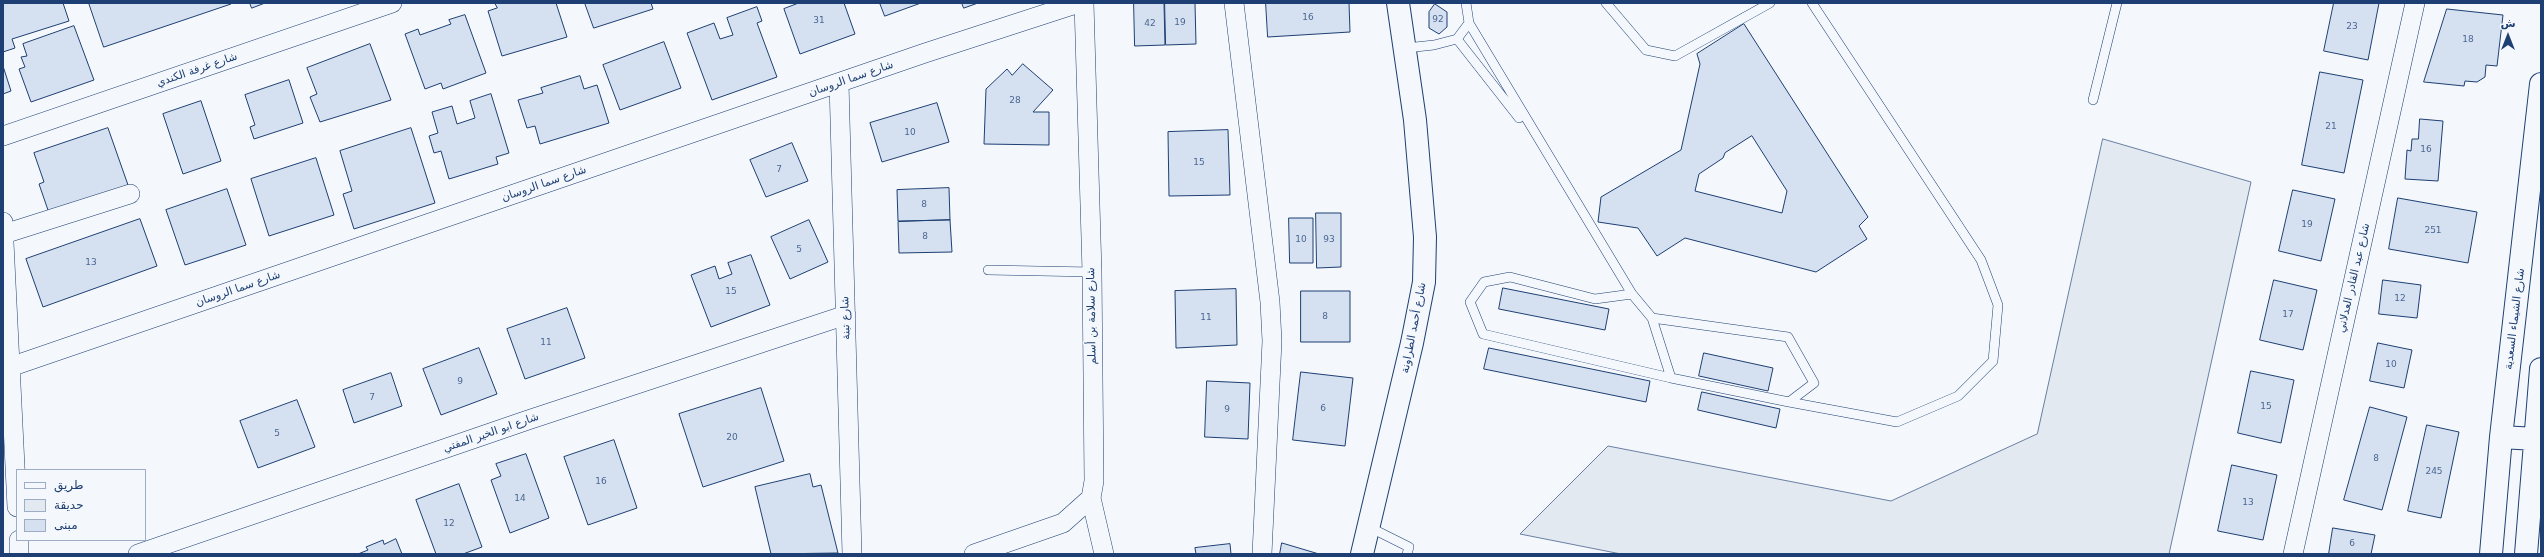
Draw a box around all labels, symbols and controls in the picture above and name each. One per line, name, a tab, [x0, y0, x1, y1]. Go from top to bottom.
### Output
house number: 16	[1302, 13, 1314, 23]
house number: 92	[1432, 15, 1444, 25]
house number: 31	[813, 16, 825, 26]
north arrow	[2488, 16, 2528, 56]
text: ش	[2500, 17, 2516, 30]
house number: 19	[1174, 18, 1186, 28]
house number: 42	[1144, 19, 1156, 29]
house number: 23	[2346, 22, 2358, 32]
house number: 18	[2462, 35, 2474, 45]
street label: شارع غرفة الكندي	[155, 50, 239, 90]
street label: شارع سما الروسان	[807, 58, 895, 100]
house number: 28	[1009, 96, 1021, 106]
house number: 21	[2325, 122, 2337, 132]
house number: 10	[904, 128, 916, 138]
house number: 16	[2420, 145, 2432, 155]
house number: 15	[1193, 158, 1205, 168]
street label: شارع سما الروسان	[500, 163, 588, 205]
house number: 7	[776, 165, 782, 175]
house number: 8	[921, 200, 927, 210]
house number: 19	[2301, 220, 2313, 230]
street label: شارع عبد القادر العدلاني	[2335, 222, 2373, 334]
house number: 251	[2424, 226, 2442, 236]
house number: 8	[922, 232, 928, 242]
house number: 10	[1295, 235, 1307, 245]
house number: 93	[1323, 235, 1335, 245]
house number: 5	[796, 245, 802, 255]
house number: 13	[85, 258, 97, 268]
street label: شارع سلامة بن أسلم	[1085, 267, 1099, 365]
street label: شارع سما الروسان	[194, 268, 282, 310]
street label: شارع الشيماء السعدية	[2502, 268, 2528, 370]
street label: شارع أحمد الطراونة	[1399, 281, 1429, 375]
house number: 15	[725, 287, 737, 297]
house number: 12	[2394, 294, 2406, 304]
street label: شارع تبنة	[839, 296, 853, 340]
house number: 17	[2282, 310, 2294, 320]
house number: 8	[1322, 312, 1328, 322]
house number: 11	[1200, 313, 1212, 323]
house number: 11	[540, 338, 552, 348]
house number: 10	[2385, 360, 2397, 370]
house number: 9	[457, 377, 463, 387]
house number: 7	[369, 393, 375, 403]
house number: 15	[2260, 402, 2272, 412]
house number: 6	[1320, 404, 1326, 414]
house number: 9	[1224, 405, 1230, 415]
street label: شارع ابو الخير المفتي	[441, 410, 541, 456]
house number: 5	[274, 429, 280, 439]
house number: 20	[726, 433, 738, 443]
house number: 8	[2373, 454, 2379, 464]
house number: 245	[2425, 467, 2443, 477]
legend	[16, 469, 146, 541]
house number: 16	[595, 477, 607, 487]
text: طريق	[54, 478, 84, 492]
house number: 14	[514, 494, 526, 504]
text: حديقة	[54, 498, 84, 512]
house number: 13	[2242, 498, 2254, 508]
text: مبنى	[54, 518, 78, 532]
house number: 12	[443, 519, 455, 529]
house number: 6	[2349, 539, 2355, 549]

